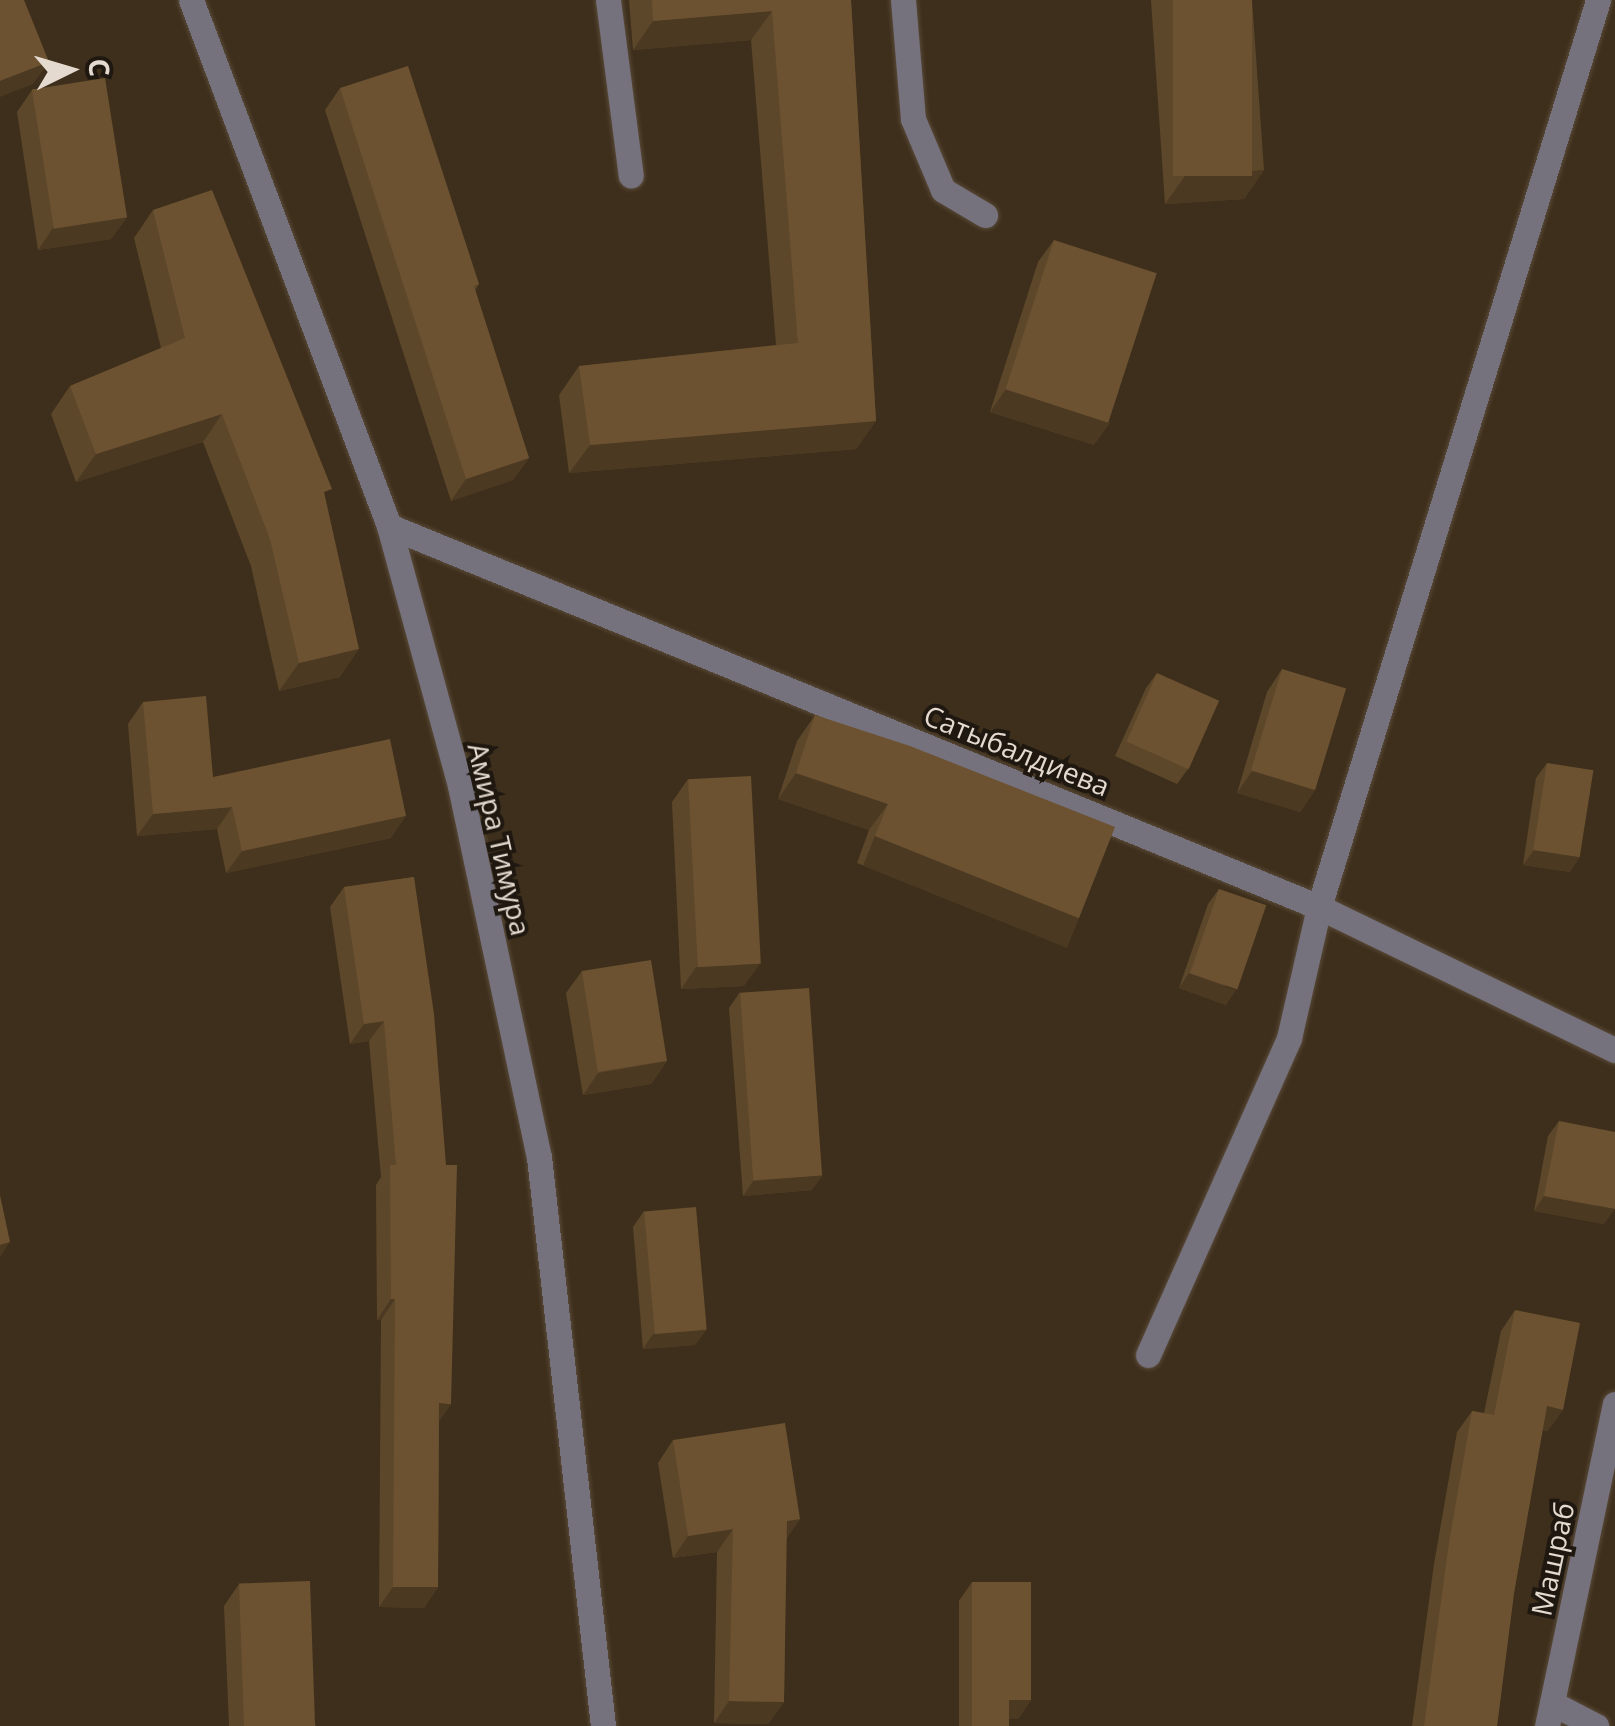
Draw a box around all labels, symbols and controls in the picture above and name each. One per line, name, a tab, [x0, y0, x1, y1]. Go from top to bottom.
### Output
north arrow	[20, 20, 120, 120]
text: С	[80, 57, 120, 78]
street label: Сатыбалдиева	[919, 697, 1115, 803]
street label: Амира Тимура	[462, 739, 538, 939]
street label: Машраб	[1524, 1499, 1580, 1619]

